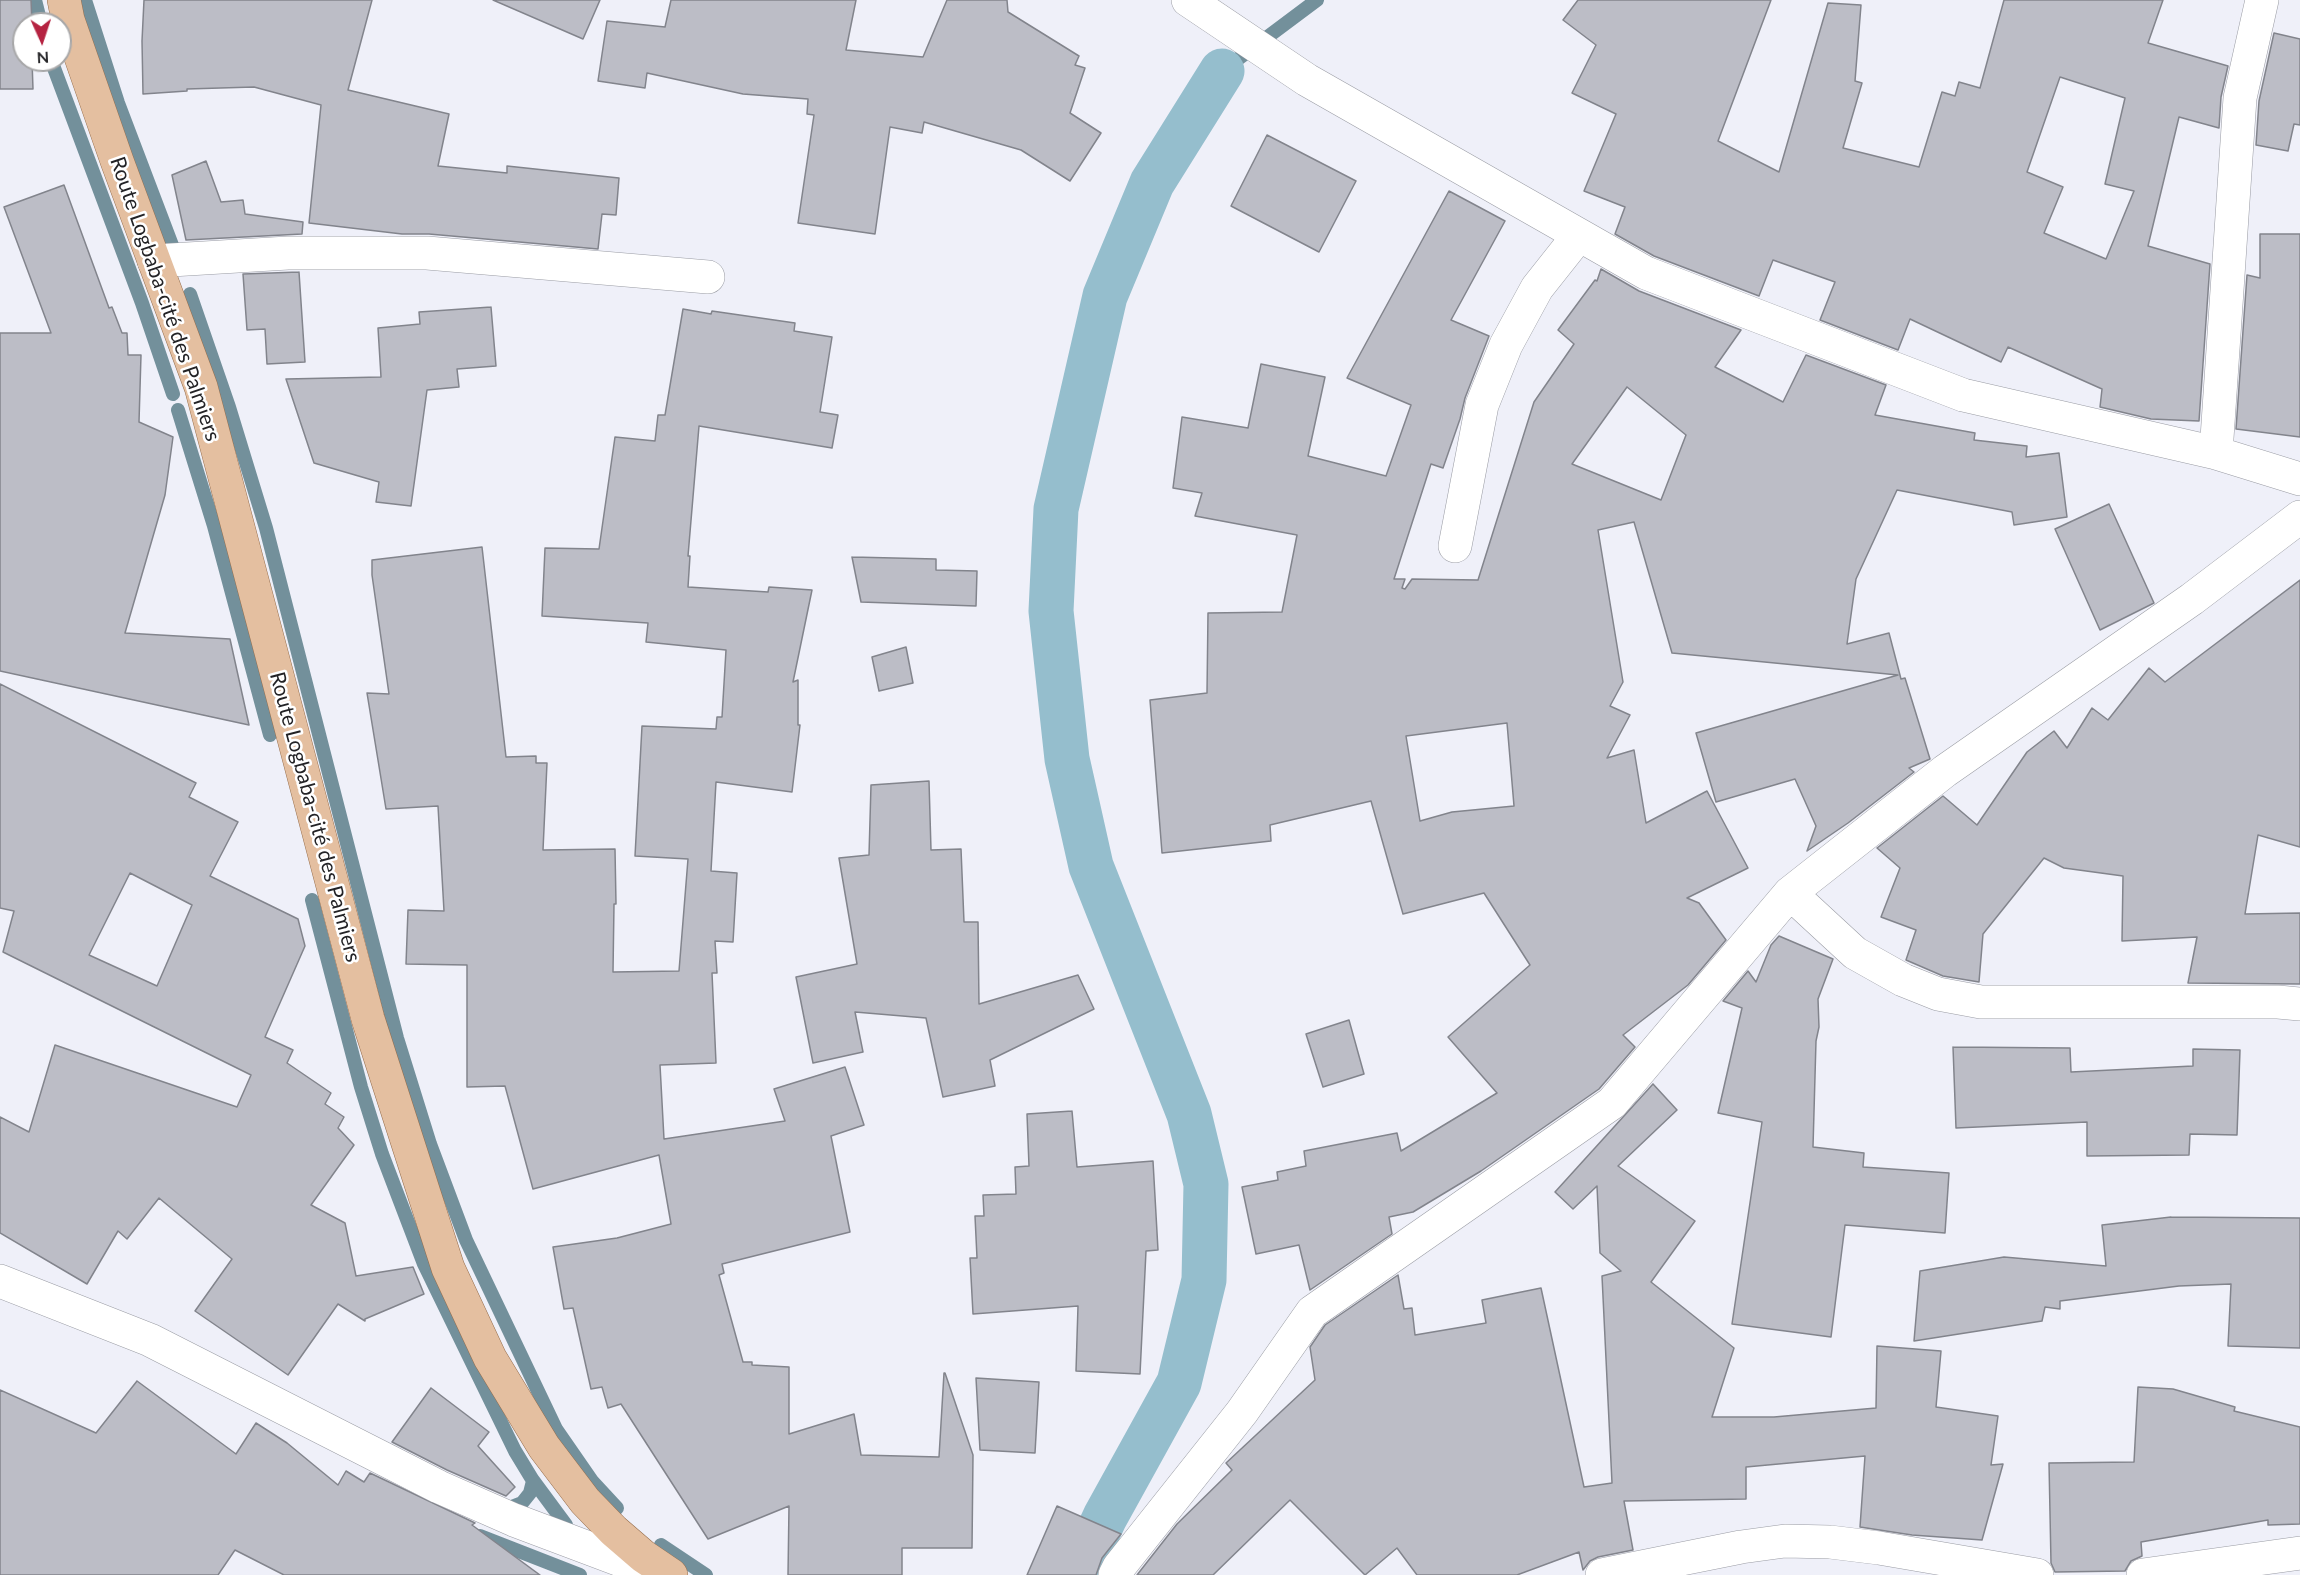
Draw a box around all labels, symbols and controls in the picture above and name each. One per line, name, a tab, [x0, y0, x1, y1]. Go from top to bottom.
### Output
north arrow	[12, 12, 72, 72]
text: N	[36, 49, 50, 68]
street label: Route Logbaba-cité des Palmiers	[104, 154, 226, 444]
street label: Route Logbaba-cité des Palmiers	[264, 669, 366, 965]

